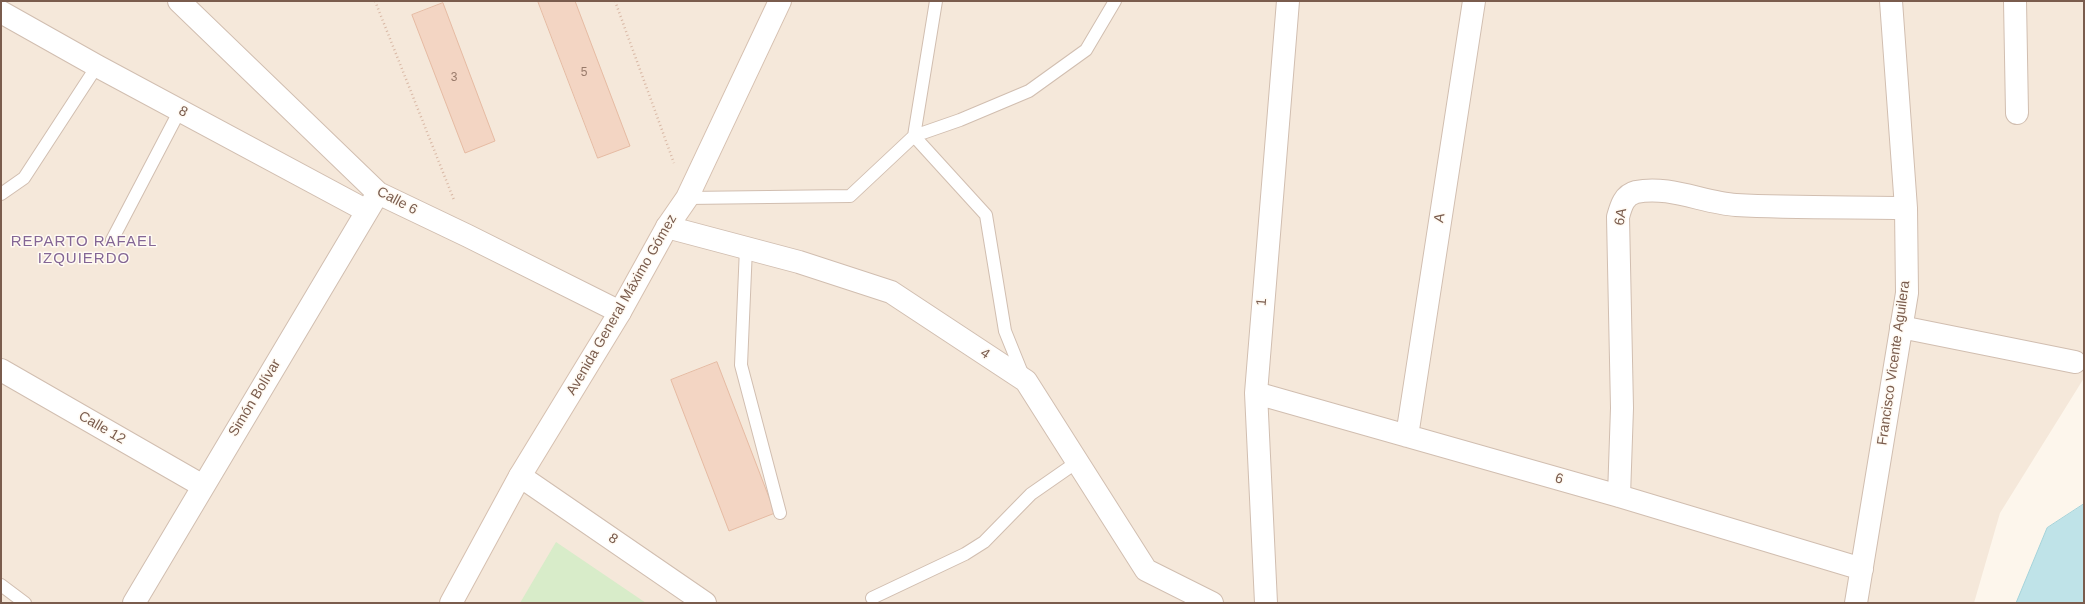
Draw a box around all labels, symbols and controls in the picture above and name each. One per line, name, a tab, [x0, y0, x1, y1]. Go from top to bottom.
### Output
house number: 5	[581, 66, 587, 80]
house number: 3	[451, 71, 457, 85]
street label: 8	[176, 103, 190, 121]
street label: Calle 6	[374, 183, 420, 219]
street label: 6A	[1611, 207, 1631, 227]
street label: Avenida General Máximo Gómez	[563, 212, 681, 398]
street label: A	[1431, 212, 1449, 224]
district label: REPARTO RAFAEL IZQUIERDO	[11, 233, 157, 268]
street label: Francisco Vicente Aguilera	[1874, 280, 1914, 446]
street label: 1	[1253, 297, 1271, 307]
street label: 4	[977, 345, 993, 363]
street label: Simón Bolívar	[225, 356, 285, 440]
street label: Calle 12	[76, 408, 128, 448]
street label: 6	[1553, 470, 1565, 488]
street label: 8	[605, 530, 621, 548]

